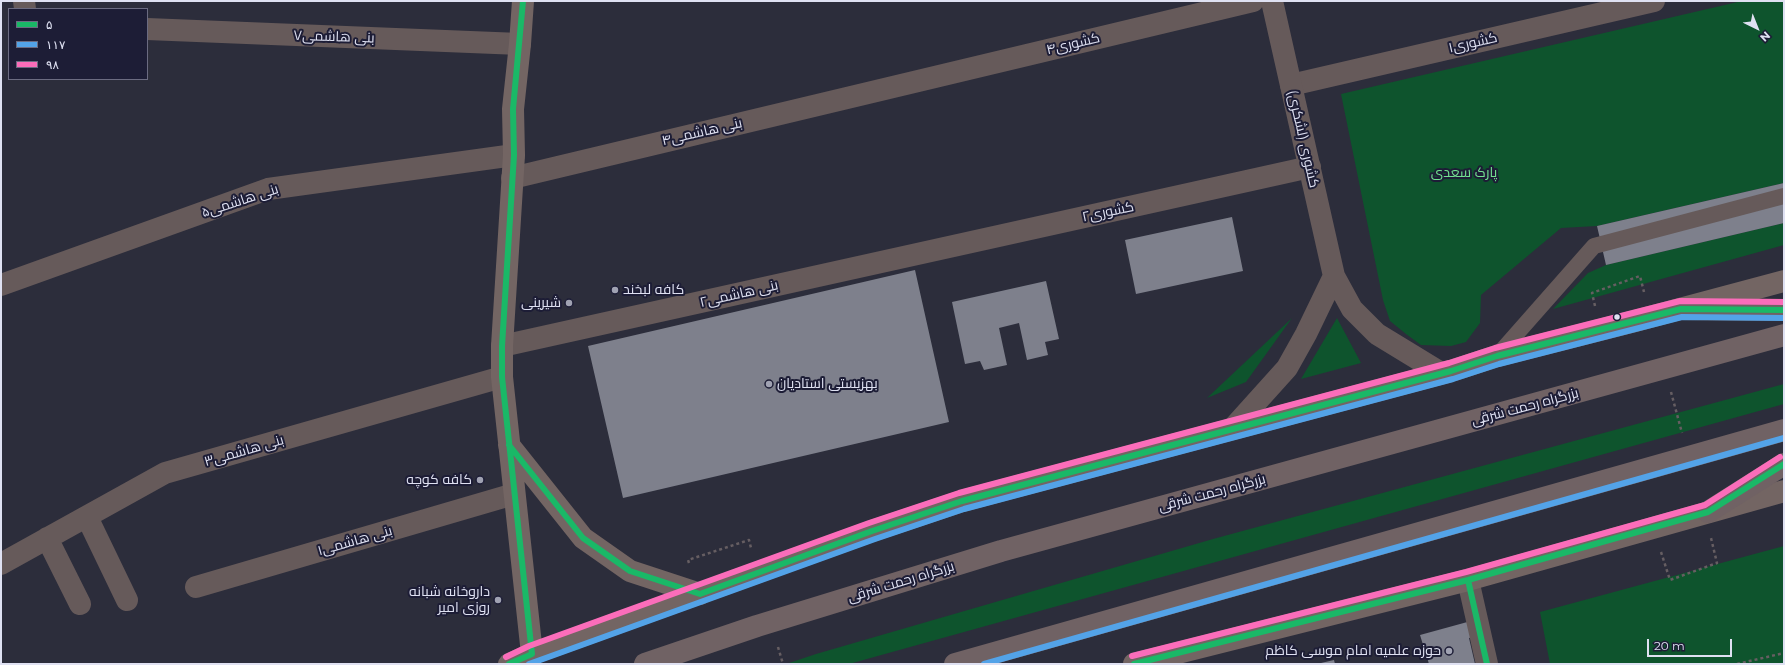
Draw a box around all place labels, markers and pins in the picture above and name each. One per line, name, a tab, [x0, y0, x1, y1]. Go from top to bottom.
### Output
place label: کافه لبخند	[623, 282, 684, 298]
marker: کافه لبخند	[610, 285, 620, 295]
place label: شیرینی	[521, 295, 561, 311]
marker: شیرینی	[564, 298, 574, 308]
unlabelled marker	[1612, 312, 1622, 322]
place label: بهزیستی استادیان	[777, 376, 878, 392]
marker: بهزیستی استادیان	[764, 379, 774, 389]
place label: کافه کوچه	[406, 472, 472, 488]
marker: کافه کوچه	[475, 475, 485, 485]
place label: داروخانه شبانه روزی امیر	[409, 584, 490, 616]
marker: داروخانه شبانه روزی امیر	[493, 595, 503, 605]
place label: حوزه علمیه امام موسی کاظم	[1265, 643, 1441, 659]
marker: حوزه علمیه امام موسی کاظم	[1444, 646, 1454, 656]

